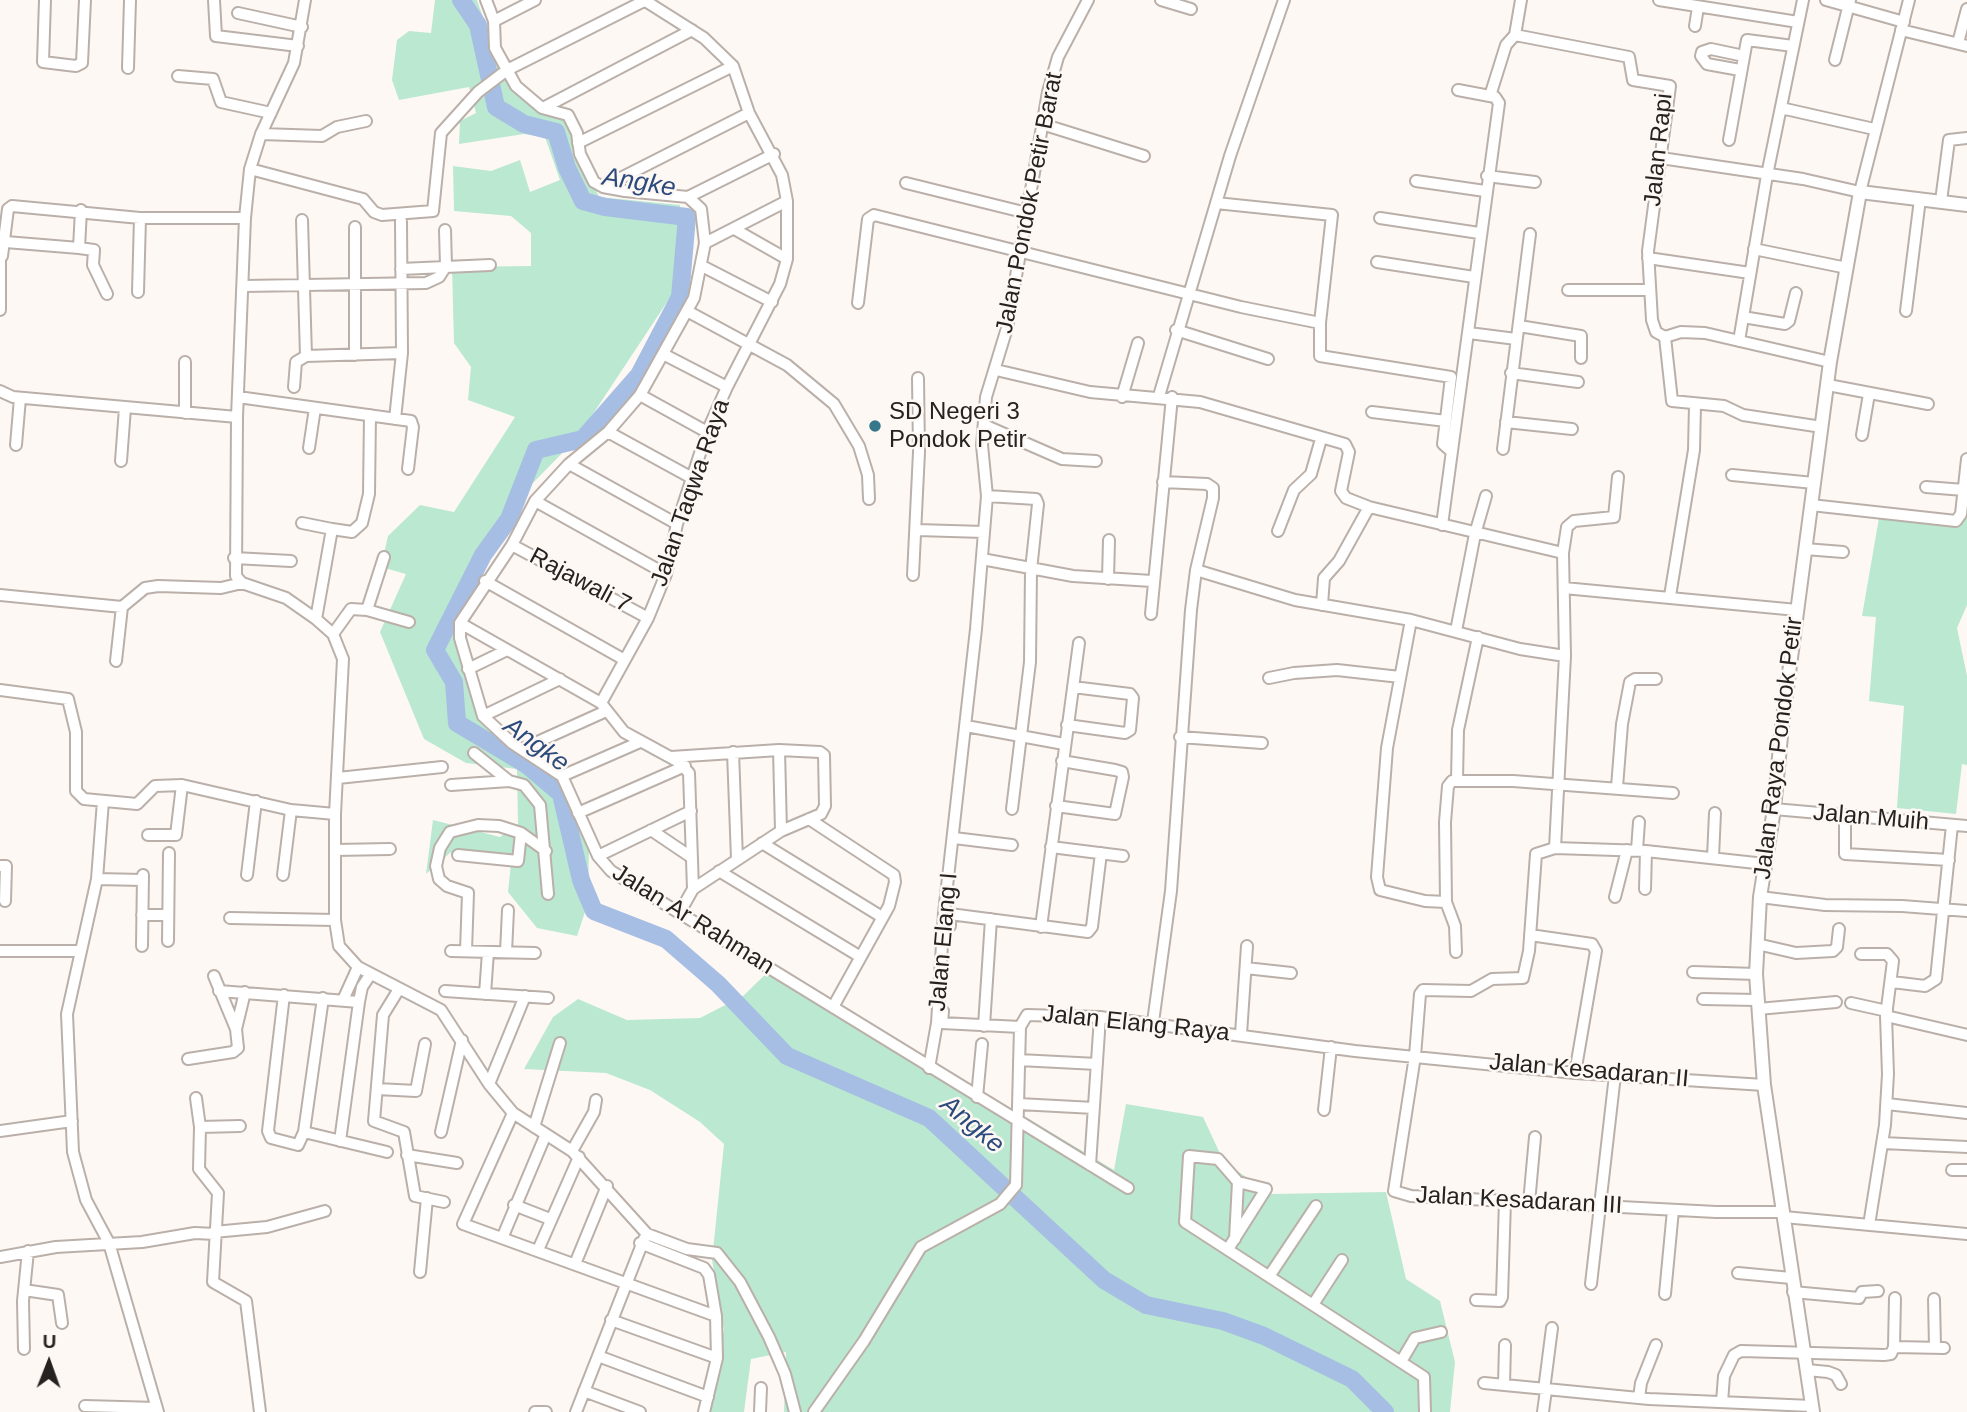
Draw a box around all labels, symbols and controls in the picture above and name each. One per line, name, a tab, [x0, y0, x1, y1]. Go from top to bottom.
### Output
street label: Jalan Pondok Petir Barat	[991, 70, 1069, 336]
street label: Jalan Rapi	[1639, 92, 1679, 208]
water label: Angke	[600, 162, 678, 204]
street label: Jalan Taqwa Raya	[645, 396, 737, 590]
place label: SD Negeri 3 Pondok Petir	[889, 398, 1026, 454]
marker: SD Negeri 3 Pondok Petir	[867, 418, 883, 434]
street label: Rajawali 7	[524, 542, 636, 620]
street label: Jalan Raya Pondok Petir	[1749, 615, 1809, 881]
water label: Angke	[497, 711, 575, 779]
street label: Jalan Muih	[1812, 799, 1930, 837]
street label: Jalan Ar Rahman	[607, 859, 779, 981]
street label: Jalan Elang I	[924, 872, 964, 1012]
street label: Jalan Elang Raya	[1041, 1000, 1231, 1048]
street label: Jalan Kesadaran II	[1488, 1048, 1690, 1094]
water label: Angke	[934, 1089, 1010, 1161]
street label: Jalan Kesadaran III	[1415, 1181, 1623, 1221]
north arrow	[14, 1328, 84, 1398]
text: U	[42, 1331, 56, 1352]

